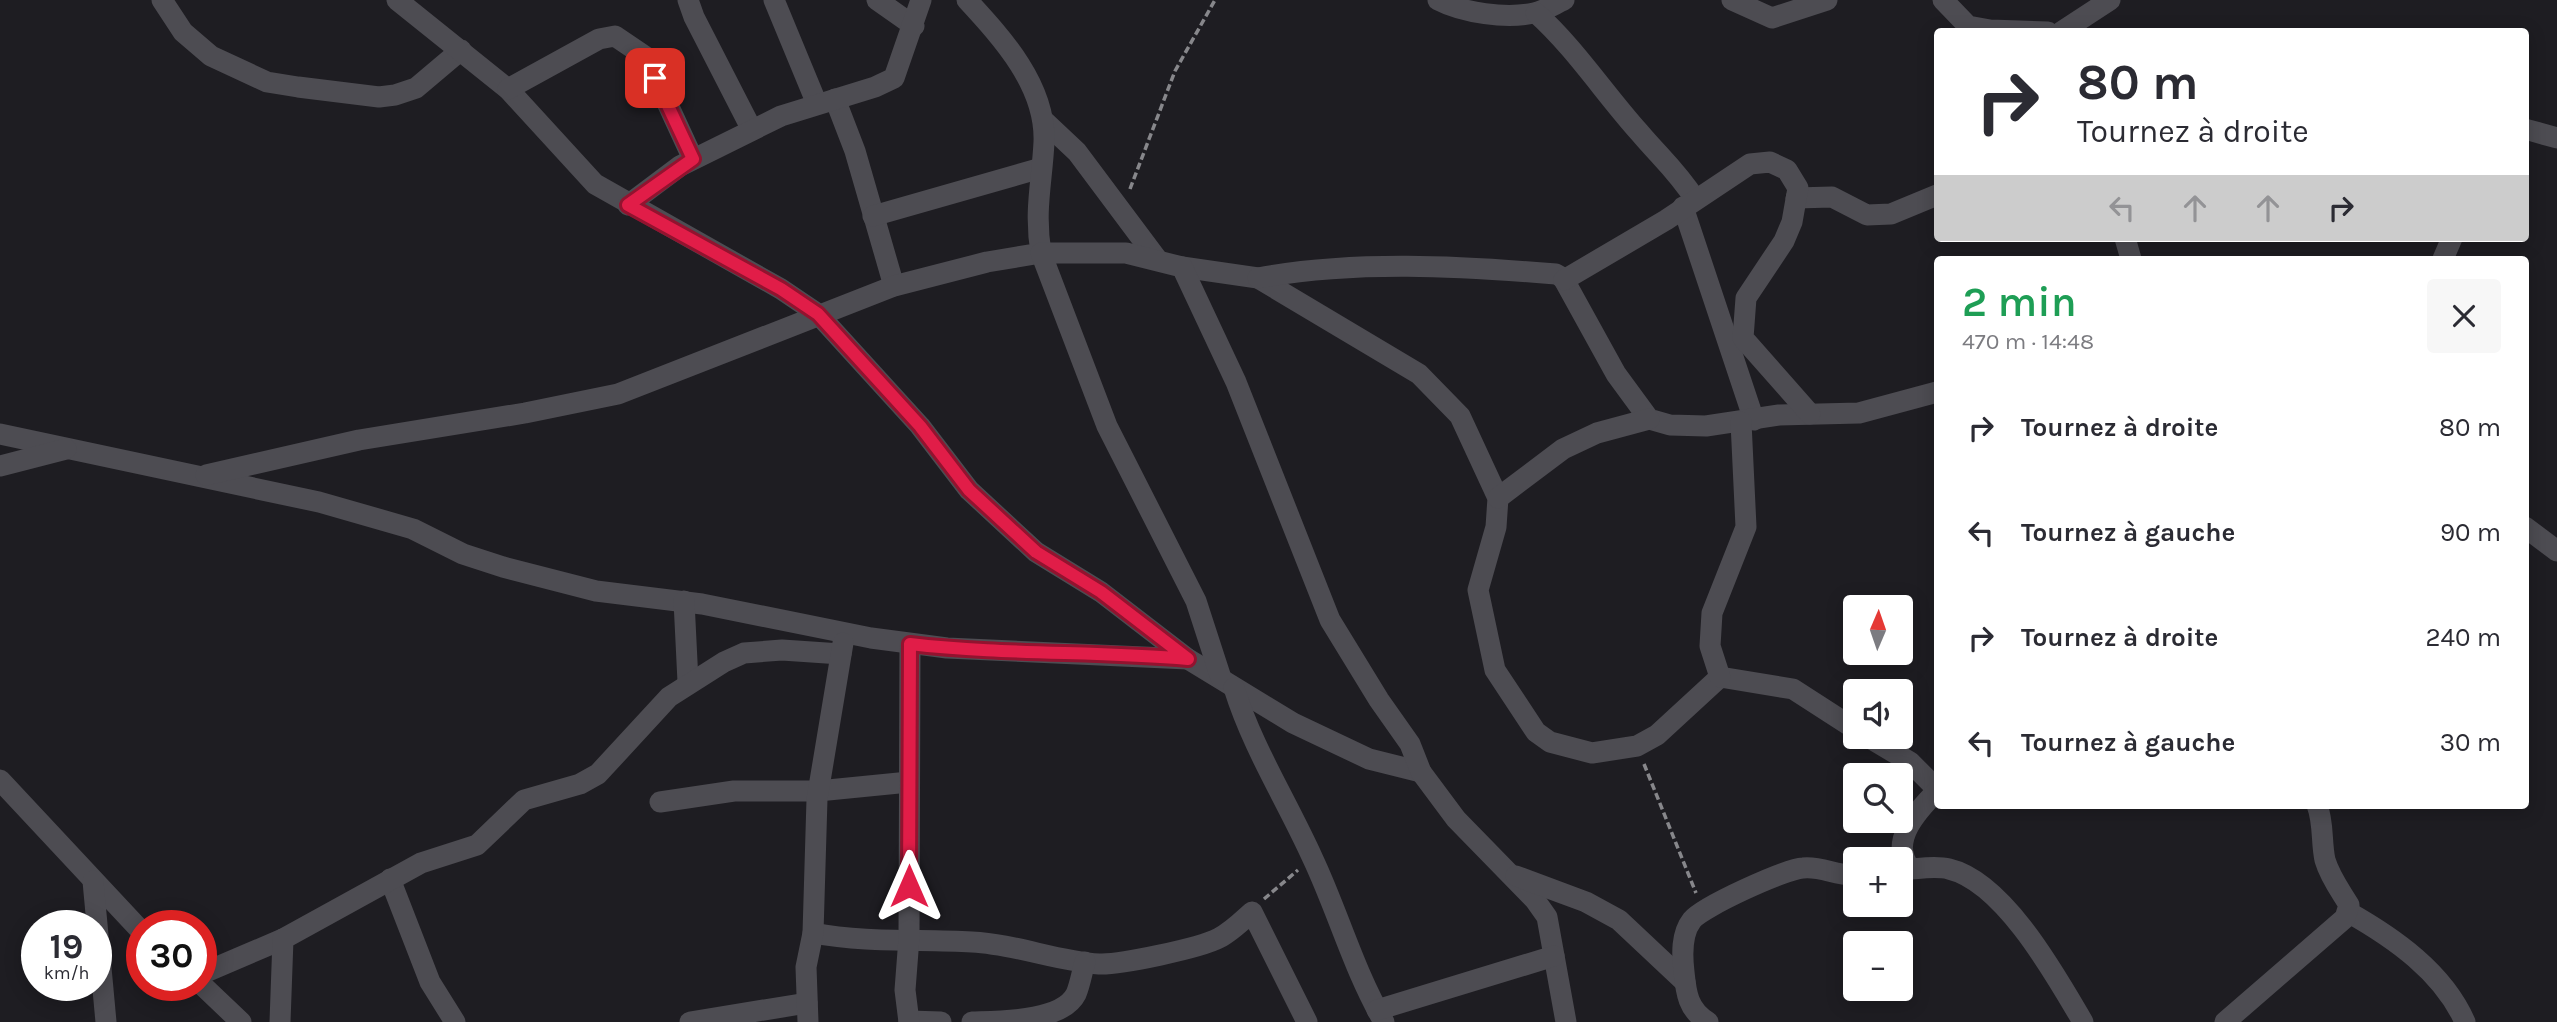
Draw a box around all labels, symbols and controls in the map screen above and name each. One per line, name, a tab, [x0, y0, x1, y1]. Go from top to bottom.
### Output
pin	[625, 48, 685, 108]
text: 80 m	[2077, 54, 2199, 111]
icon: right	[1962, 56, 2053, 147]
icon: arrive	[636, 59, 674, 97]
text: Tournez à droite	[2077, 113, 2309, 150]
icon: left	[2103, 189, 2141, 227]
icon: ahead	[2176, 189, 2214, 227]
icon: ahead	[2249, 189, 2287, 227]
icon: right	[2322, 189, 2360, 227]
text: 2 min	[1962, 277, 2077, 327]
button: close	[2427, 279, 2501, 353]
text: 470 m · 14:48	[1962, 328, 2094, 355]
icon: right	[1962, 409, 2000, 447]
text: Tournez à droite	[2021, 412, 2218, 443]
text: 80 m	[2439, 412, 2501, 443]
icon: left	[1962, 514, 2000, 552]
text: Tournez à gauche	[2021, 517, 2235, 548]
text: 90 m	[2440, 517, 2501, 548]
north arrow	[1843, 595, 1913, 665]
map controls	[1843, 595, 1913, 1001]
icon: right	[1962, 619, 2000, 657]
text: Tournez à droite	[2021, 622, 2218, 653]
text: 240 m	[2425, 622, 2501, 653]
button: sound	[1843, 679, 1913, 749]
icon: left	[1962, 724, 2000, 762]
text: Tournez à gauche	[2021, 727, 2235, 758]
text: 30 m	[2440, 727, 2501, 758]
button: search	[1843, 763, 1913, 833]
button: +	[1843, 847, 1913, 917]
position arrow	[872, 849, 946, 923]
speed limit sign: 30	[126, 910, 217, 1001]
text: 19	[50, 926, 83, 967]
button: −	[1843, 931, 1913, 1001]
text: km/h	[44, 962, 89, 984]

